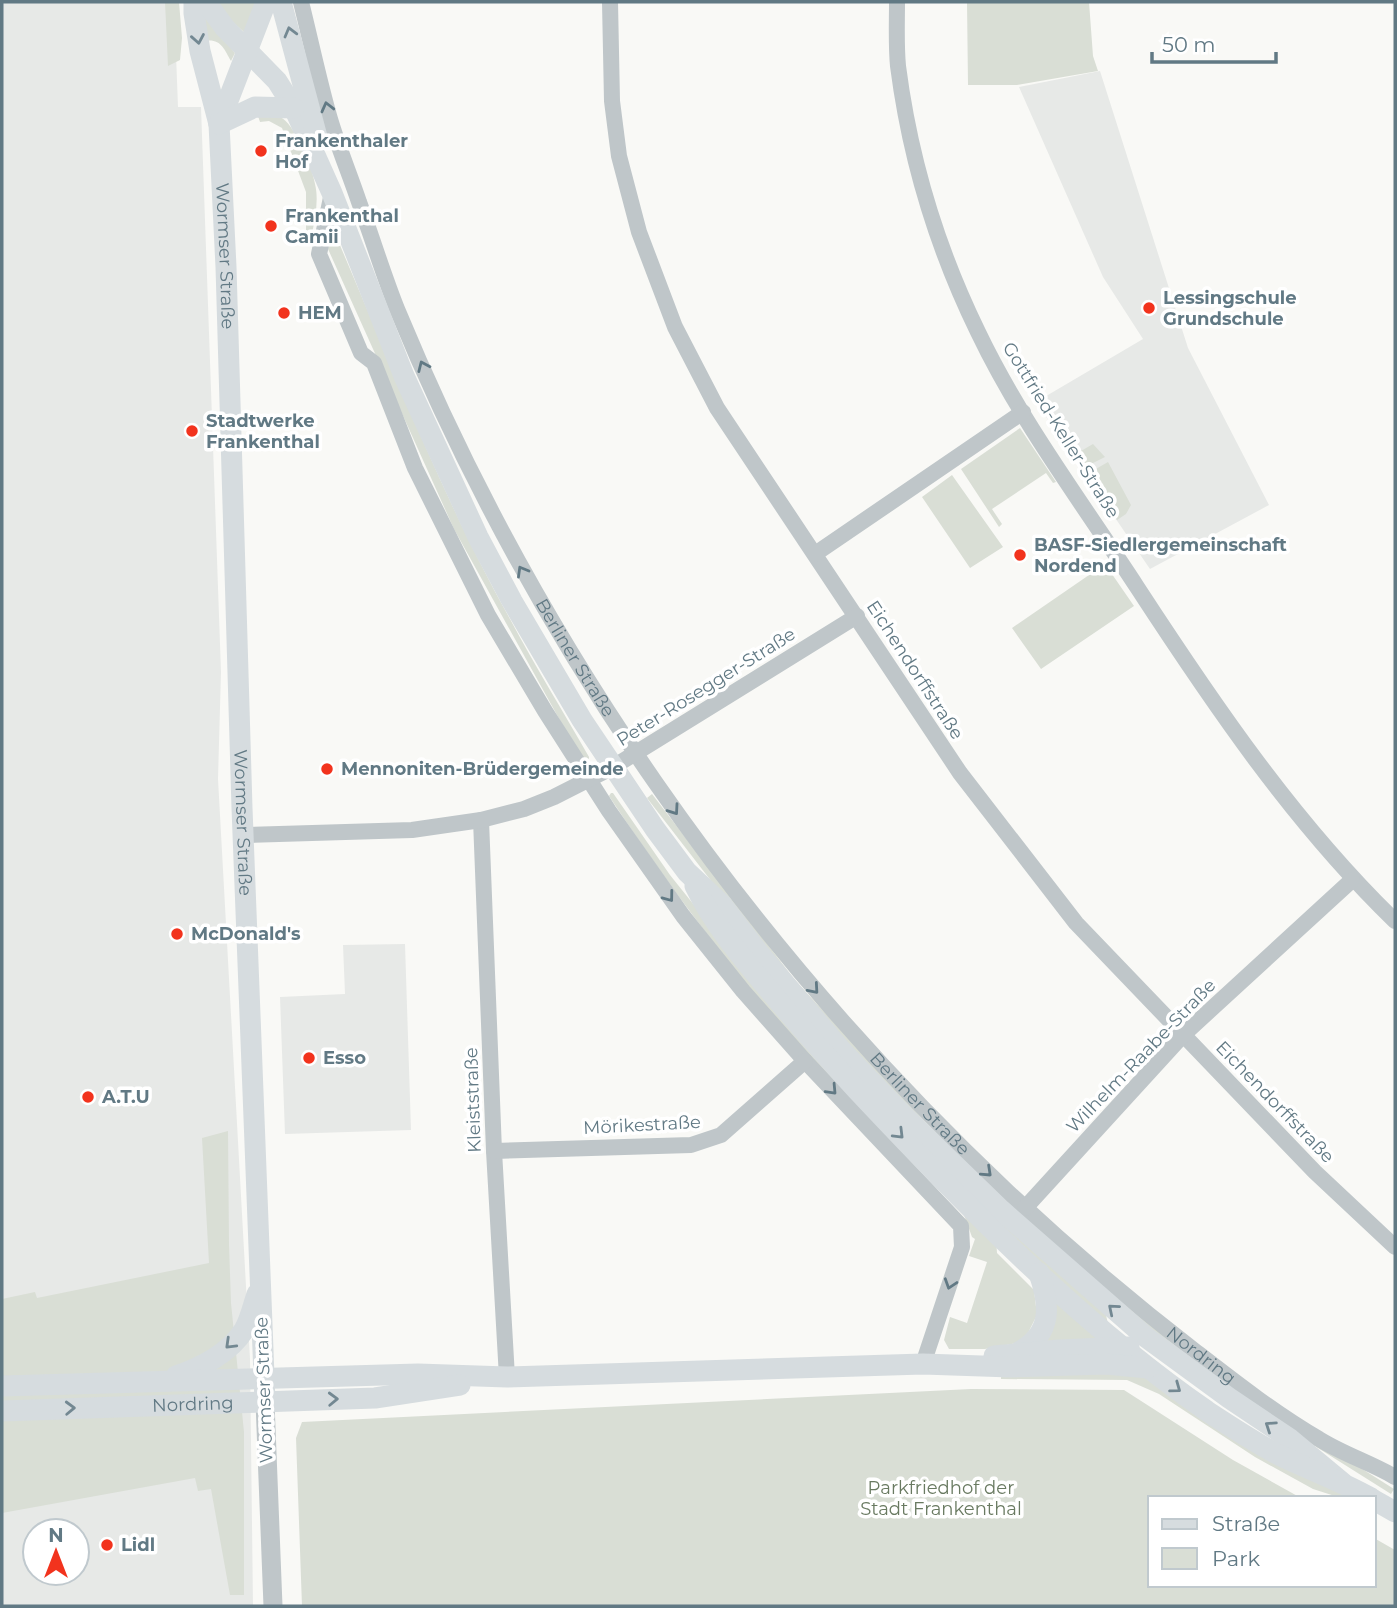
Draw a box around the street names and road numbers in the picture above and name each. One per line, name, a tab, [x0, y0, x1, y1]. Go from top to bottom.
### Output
street label: Wormser Straße	[211, 182, 239, 330]
street label: Gottfried-Keller-Straße	[998, 338, 1124, 522]
street label: Berliner Straße	[531, 595, 620, 721]
street label: Eichendorffstraße	[862, 596, 968, 744]
street label: Peter-Rosegger-Straße	[613, 623, 800, 751]
street label: Wormser Straße	[229, 749, 256, 896]
street label: Wilhelm-Raabe-Straße	[1062, 974, 1220, 1138]
street label: Eichendorffstraße	[1211, 1036, 1339, 1168]
street label: Kleiststraße	[460, 1047, 486, 1153]
street label: Berliner Straße	[865, 1048, 974, 1160]
street label: Mörikestraße	[583, 1111, 701, 1139]
street label: Wormser Straße	[250, 1316, 278, 1464]
street label: Nordring	[1162, 1322, 1240, 1389]
street label: Nordring	[152, 1392, 234, 1417]

